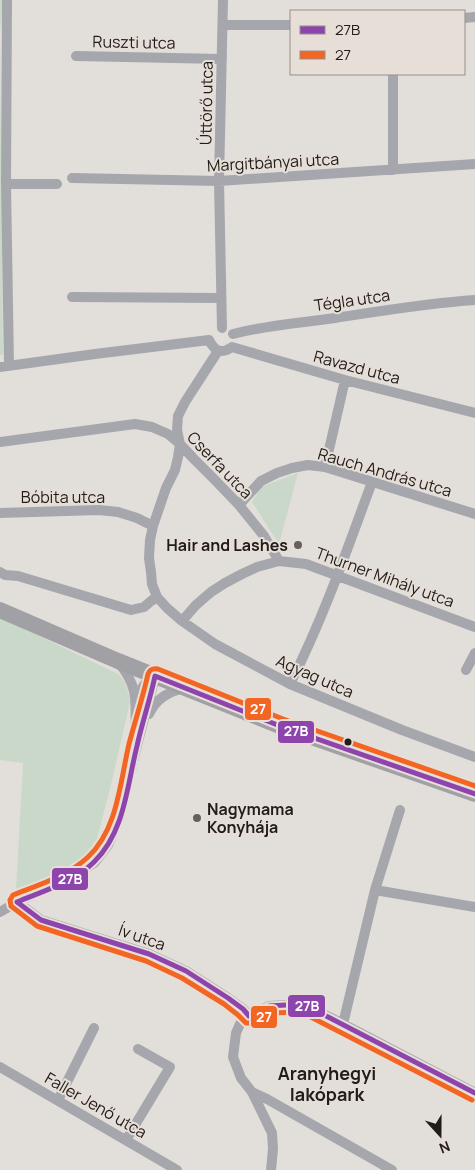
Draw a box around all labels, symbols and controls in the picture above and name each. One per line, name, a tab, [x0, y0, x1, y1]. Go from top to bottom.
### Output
legend	[290, 10, 465, 75]
text: 27B	[335, 19, 360, 40]
street label: Ruszti utca	[92, 30, 176, 54]
text: 27	[335, 44, 351, 65]
street label: Úttörő utca	[194, 61, 218, 145]
street label: Margitbányai utca	[206, 148, 340, 176]
street label: Tégla utca	[313, 284, 391, 316]
street label: Ravazd utca	[311, 345, 403, 389]
street label: Cserfa utca	[182, 427, 258, 503]
street label: Rauch András utca	[315, 442, 455, 502]
street label: Bóbita utca	[21, 486, 105, 508]
place label: Hair and Lashes	[166, 534, 288, 556]
marker: Hair and Lashes	[292, 539, 304, 551]
street label: Thurner Mihály utca	[312, 542, 458, 612]
street label: Agyag utca	[273, 649, 357, 703]
line badge: 27	[244, 697, 272, 721]
text: 27	[250, 699, 266, 718]
line badge: 27B	[277, 720, 315, 744]
text: 27B	[284, 721, 308, 740]
unlabelled marker	[343, 737, 353, 747]
place label: Nagymama Konyhája	[207, 798, 294, 838]
marker: Nagymama Konyhája	[191, 812, 203, 824]
line badge: 27B	[51, 867, 89, 891]
text: 27B	[58, 869, 82, 888]
street label: Ív utca	[116, 919, 168, 955]
line badge: 27B	[287, 994, 326, 1018]
text: 27B	[295, 996, 319, 1015]
line badge: 27	[250, 1005, 278, 1029]
text: 27	[256, 1007, 272, 1026]
district label: Aranyhegyi lakópark	[278, 1061, 376, 1106]
street label: Faller Jenő utca	[41, 1067, 151, 1143]
north arrow	[415, 1110, 465, 1160]
text: N	[437, 1137, 453, 1158]

